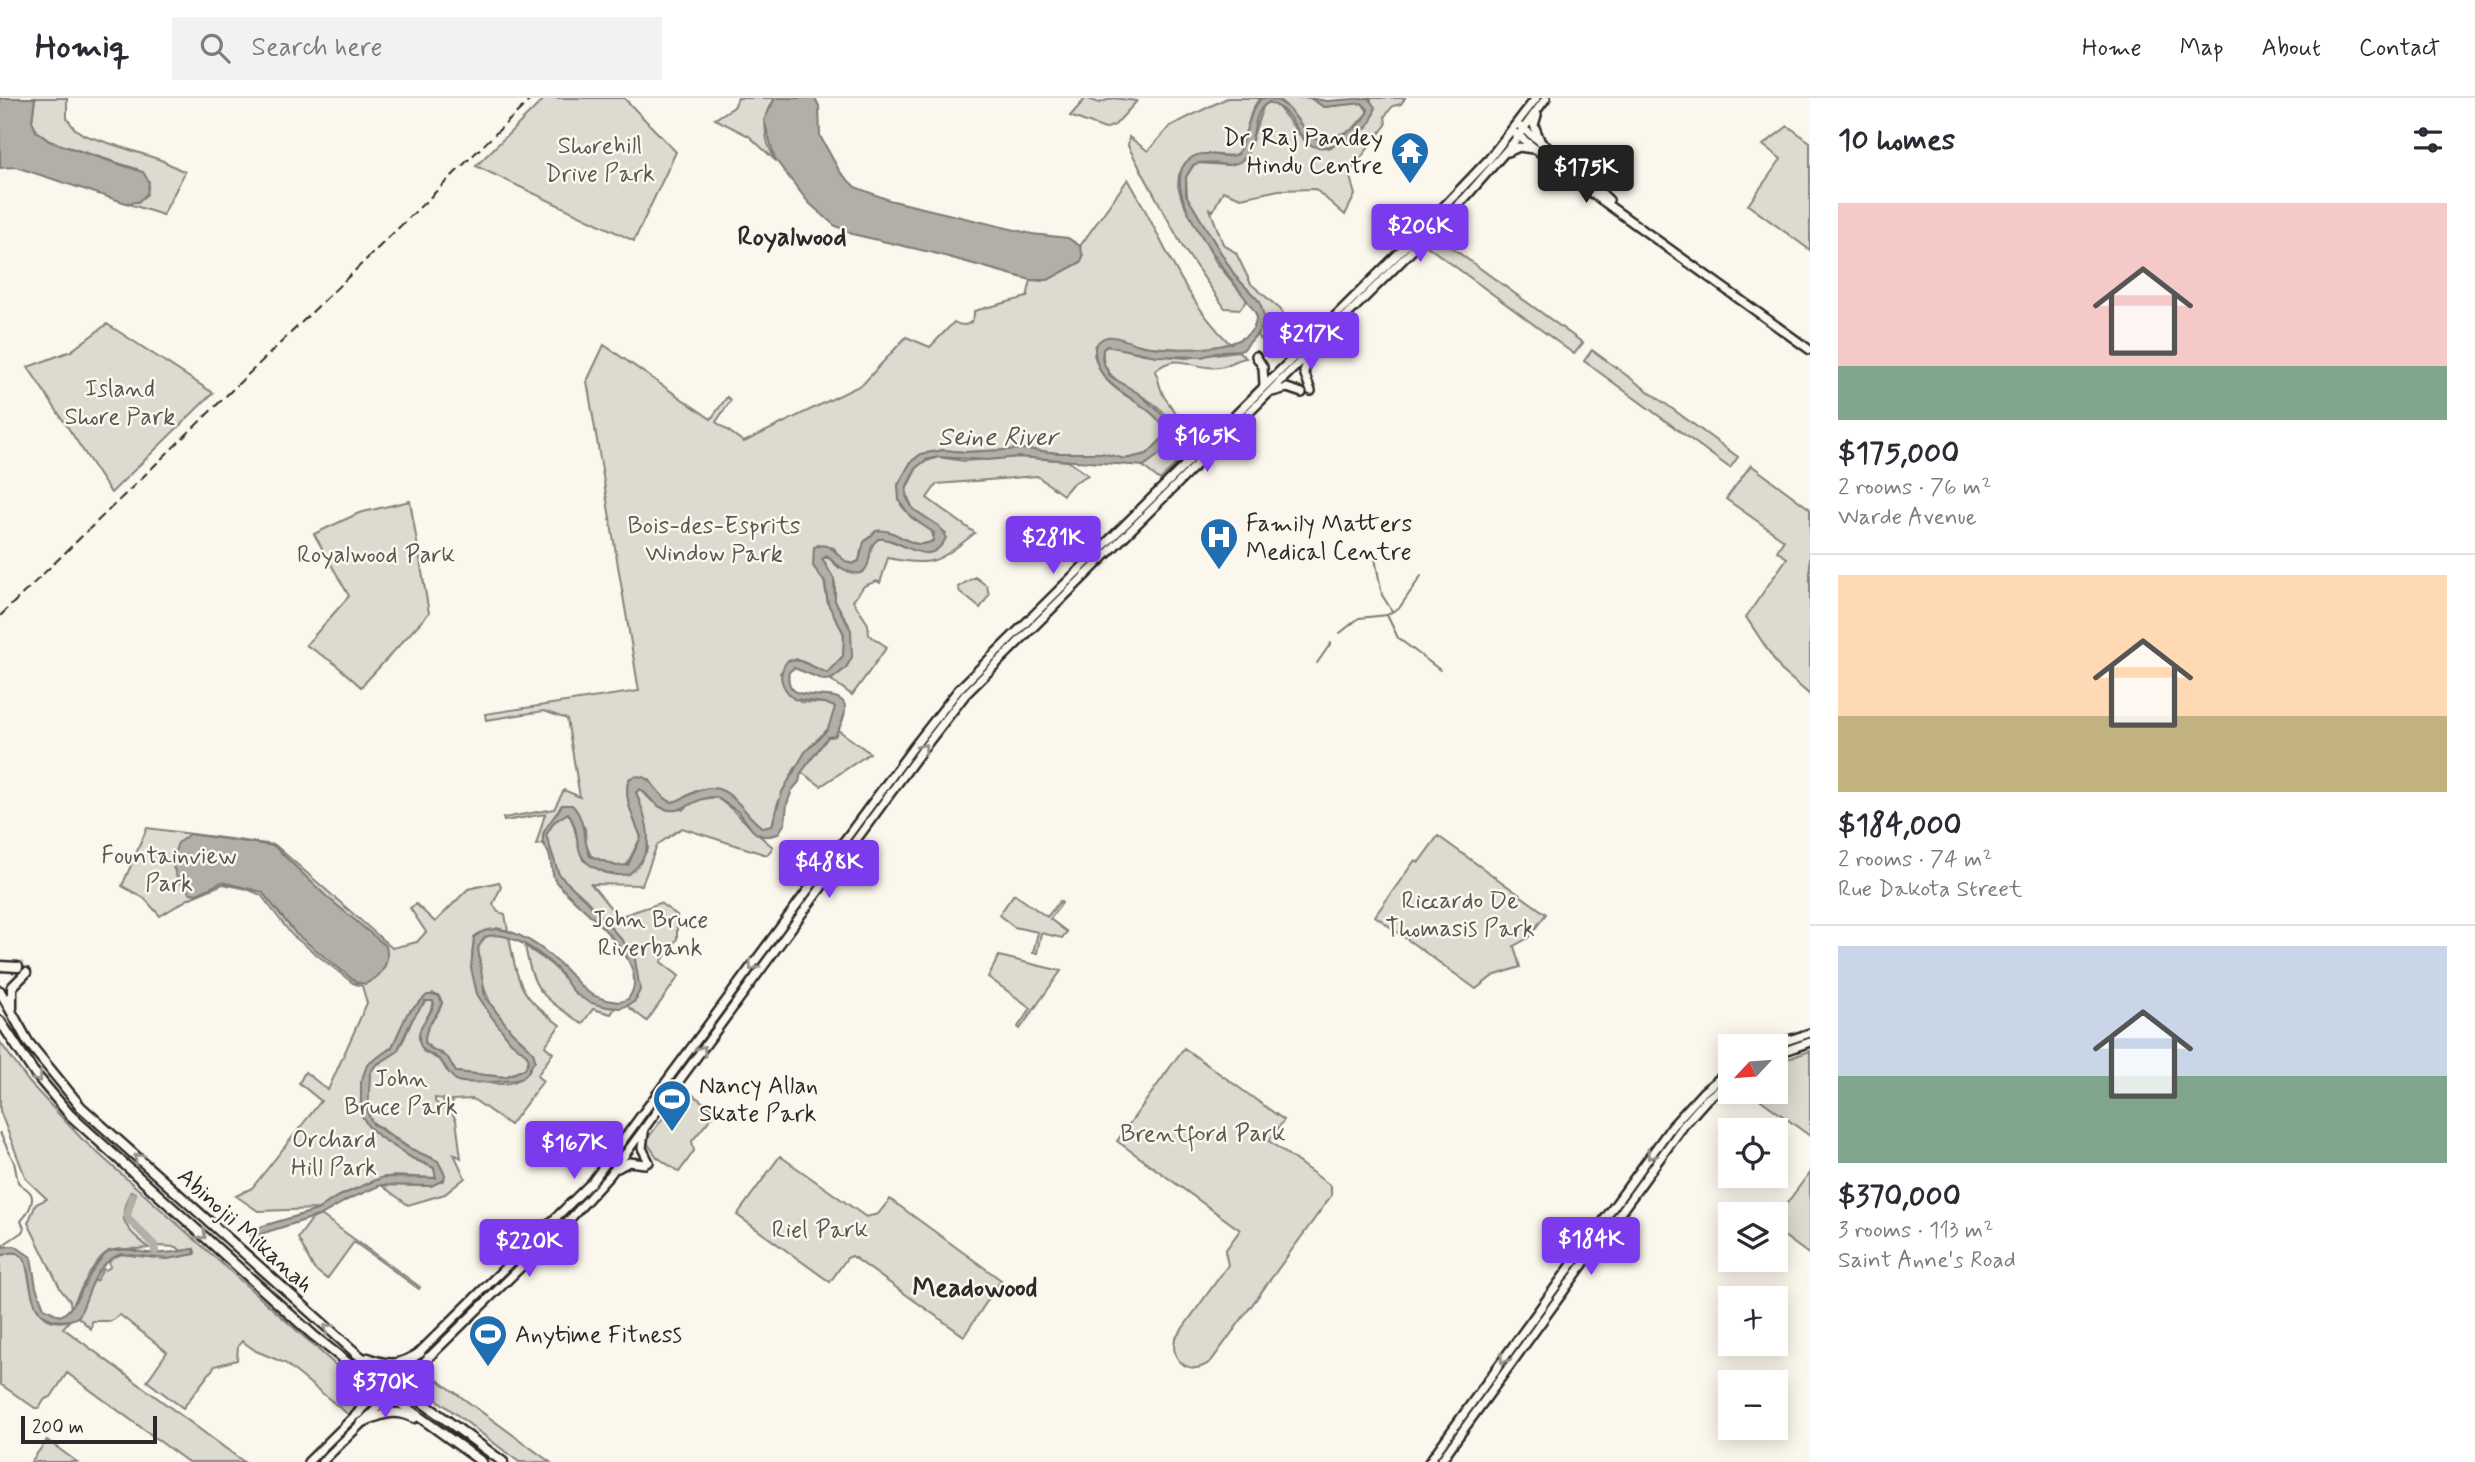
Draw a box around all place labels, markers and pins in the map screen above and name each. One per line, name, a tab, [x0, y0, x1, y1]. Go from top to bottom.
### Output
place label: Dr, Raj Pandey Hindu Centre	[1223, 123, 1383, 182]
temple icon: Dr, Raj Pandey Hindu Centre	[1389, 130, 1431, 185]
pin: $175K	[1537, 146, 1635, 205]
pin: $206K	[1371, 204, 1469, 264]
pin: $217K	[1262, 313, 1360, 372]
pin: $165K	[1158, 414, 1256, 474]
place label: Family Matters Medical Centre	[1246, 509, 1412, 568]
hospital icon: Family Matters Medical Centre	[1198, 516, 1240, 571]
pin: $281K	[1004, 517, 1102, 576]
pin: $488K	[780, 840, 878, 900]
place label: Nancy Allan Skate Park	[699, 1071, 818, 1130]
sports icon: Nancy Allan Skate Park	[651, 1078, 693, 1133]
pin: $167K	[525, 1122, 623, 1181]
pin: $184K	[1542, 1218, 1640, 1277]
pin: $220K	[480, 1220, 578, 1279]
sports icon: Anytime Fitness	[467, 1313, 509, 1368]
place label: Anytime Fitness	[515, 1320, 682, 1351]
pin: $370K	[336, 1360, 434, 1420]

